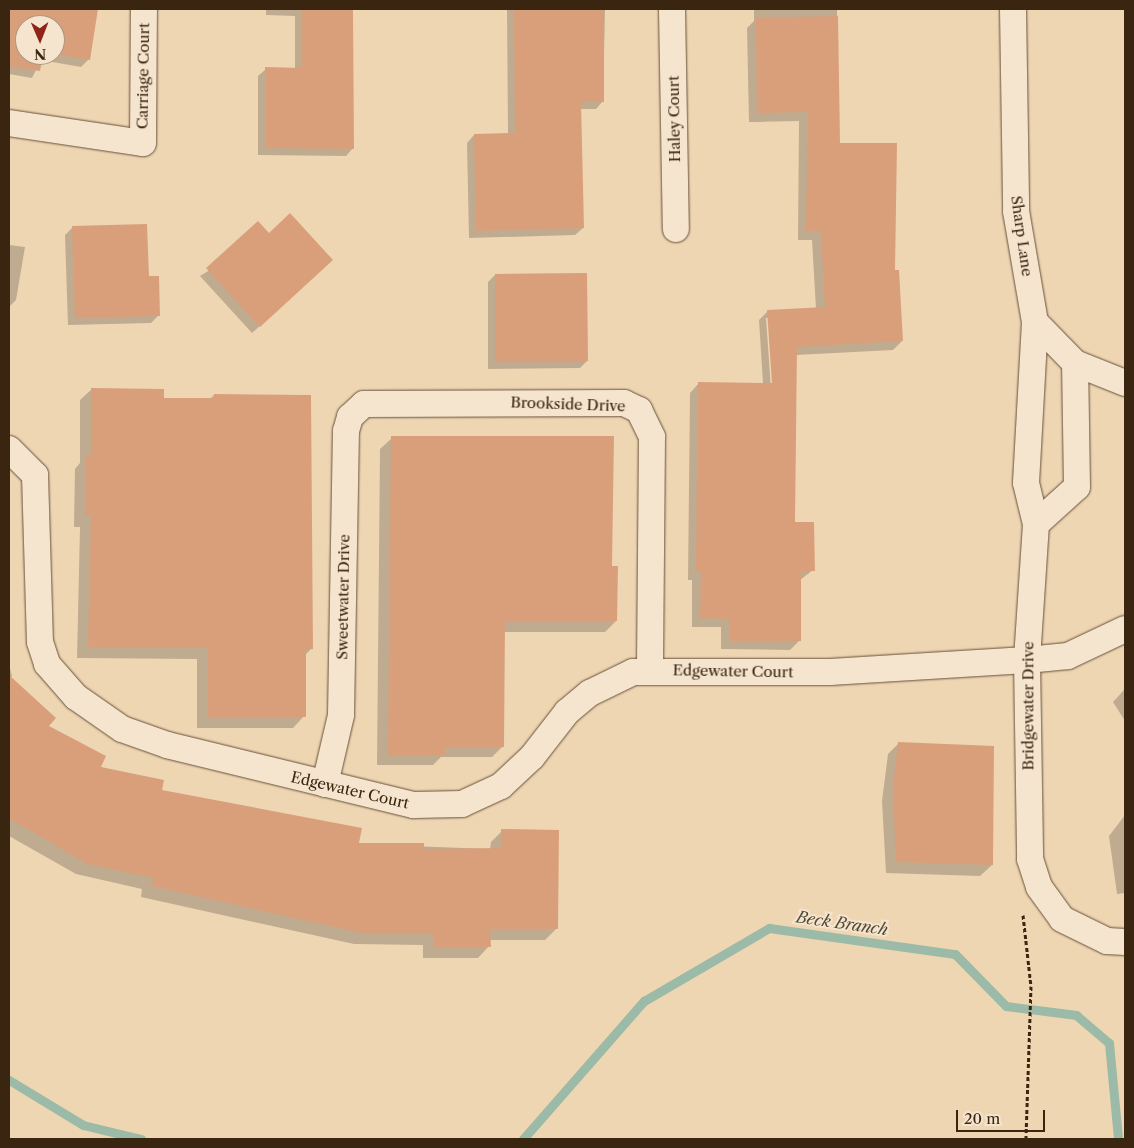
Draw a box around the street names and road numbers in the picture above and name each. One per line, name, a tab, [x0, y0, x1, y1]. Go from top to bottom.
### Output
street label: Carriage Court	[133, 23, 153, 129]
street label: Haley Court	[664, 75, 684, 163]
street label: Sharp Lane	[1007, 194, 1037, 278]
street label: Brookside Drive	[510, 393, 626, 415]
street label: Sweetwater Drive	[333, 534, 353, 660]
street label: Bridgewater Drive	[1019, 641, 1037, 771]
street label: Edgewater Court	[672, 661, 794, 681]
street label: Edgewater Court	[289, 768, 411, 812]

